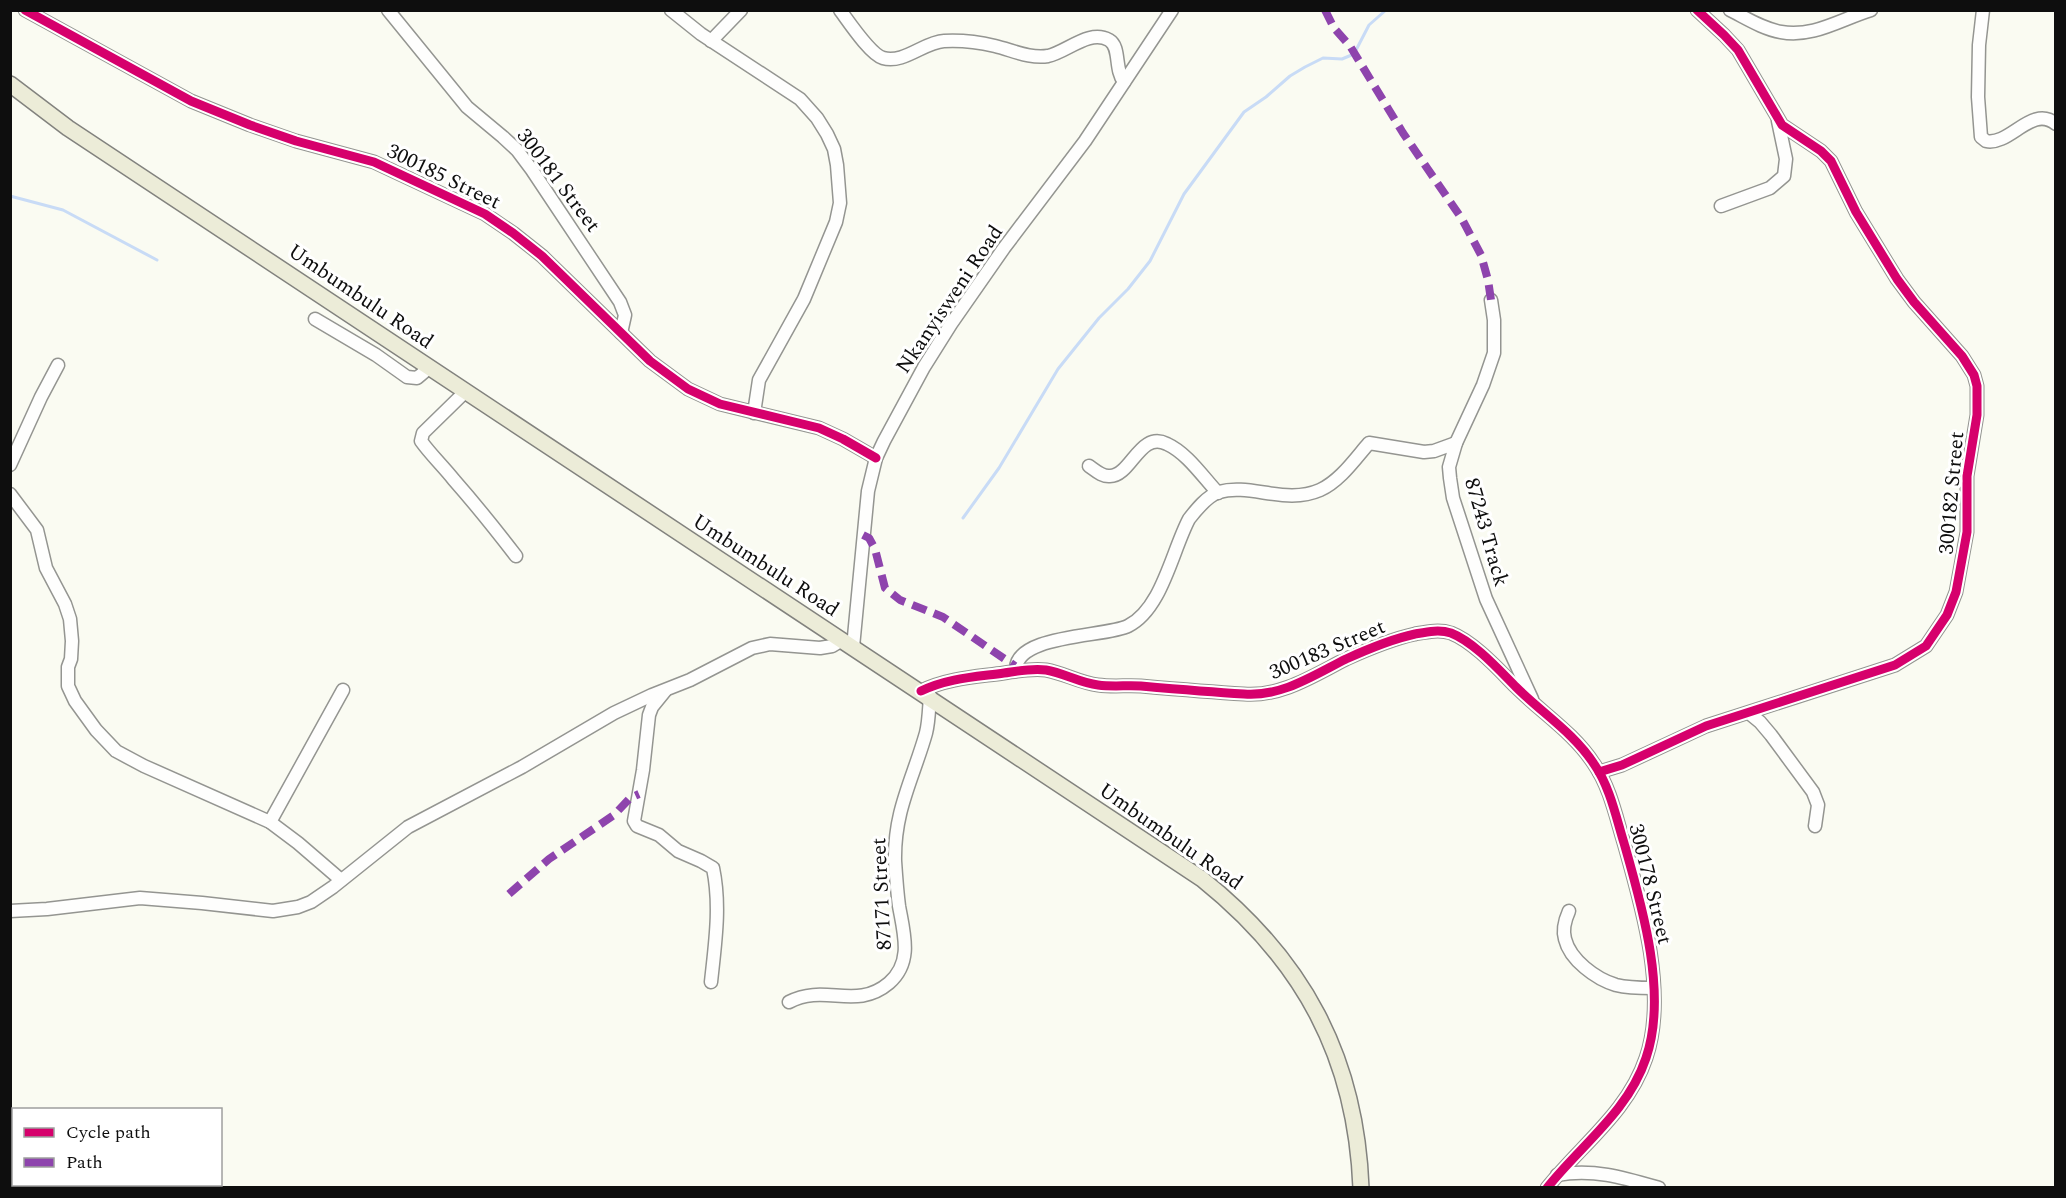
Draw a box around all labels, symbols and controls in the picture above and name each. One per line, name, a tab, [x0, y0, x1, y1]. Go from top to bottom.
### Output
street label: 300181 Street	[508, 122, 608, 239]
street label: 300185 Street	[381, 135, 506, 218]
street label: Nkanyisweni Road	[888, 219, 1012, 380]
street label: Umbumbulu Road	[281, 236, 440, 358]
street label: 300182 Street	[1931, 430, 1973, 556]
street label: 87243 Track	[1455, 474, 1517, 591]
street label: Umbumbulu Road	[686, 506, 845, 626]
street label: 300183 Street	[1264, 611, 1390, 689]
street label: Umbumbulu Road	[1092, 775, 1249, 899]
street label: 300178 Street	[1620, 821, 1680, 948]
street label: 87171 Street	[863, 837, 901, 951]
legend	[12, 1108, 222, 1186]
text: Cycle path	[66, 1119, 151, 1146]
text: Path	[66, 1149, 103, 1176]

